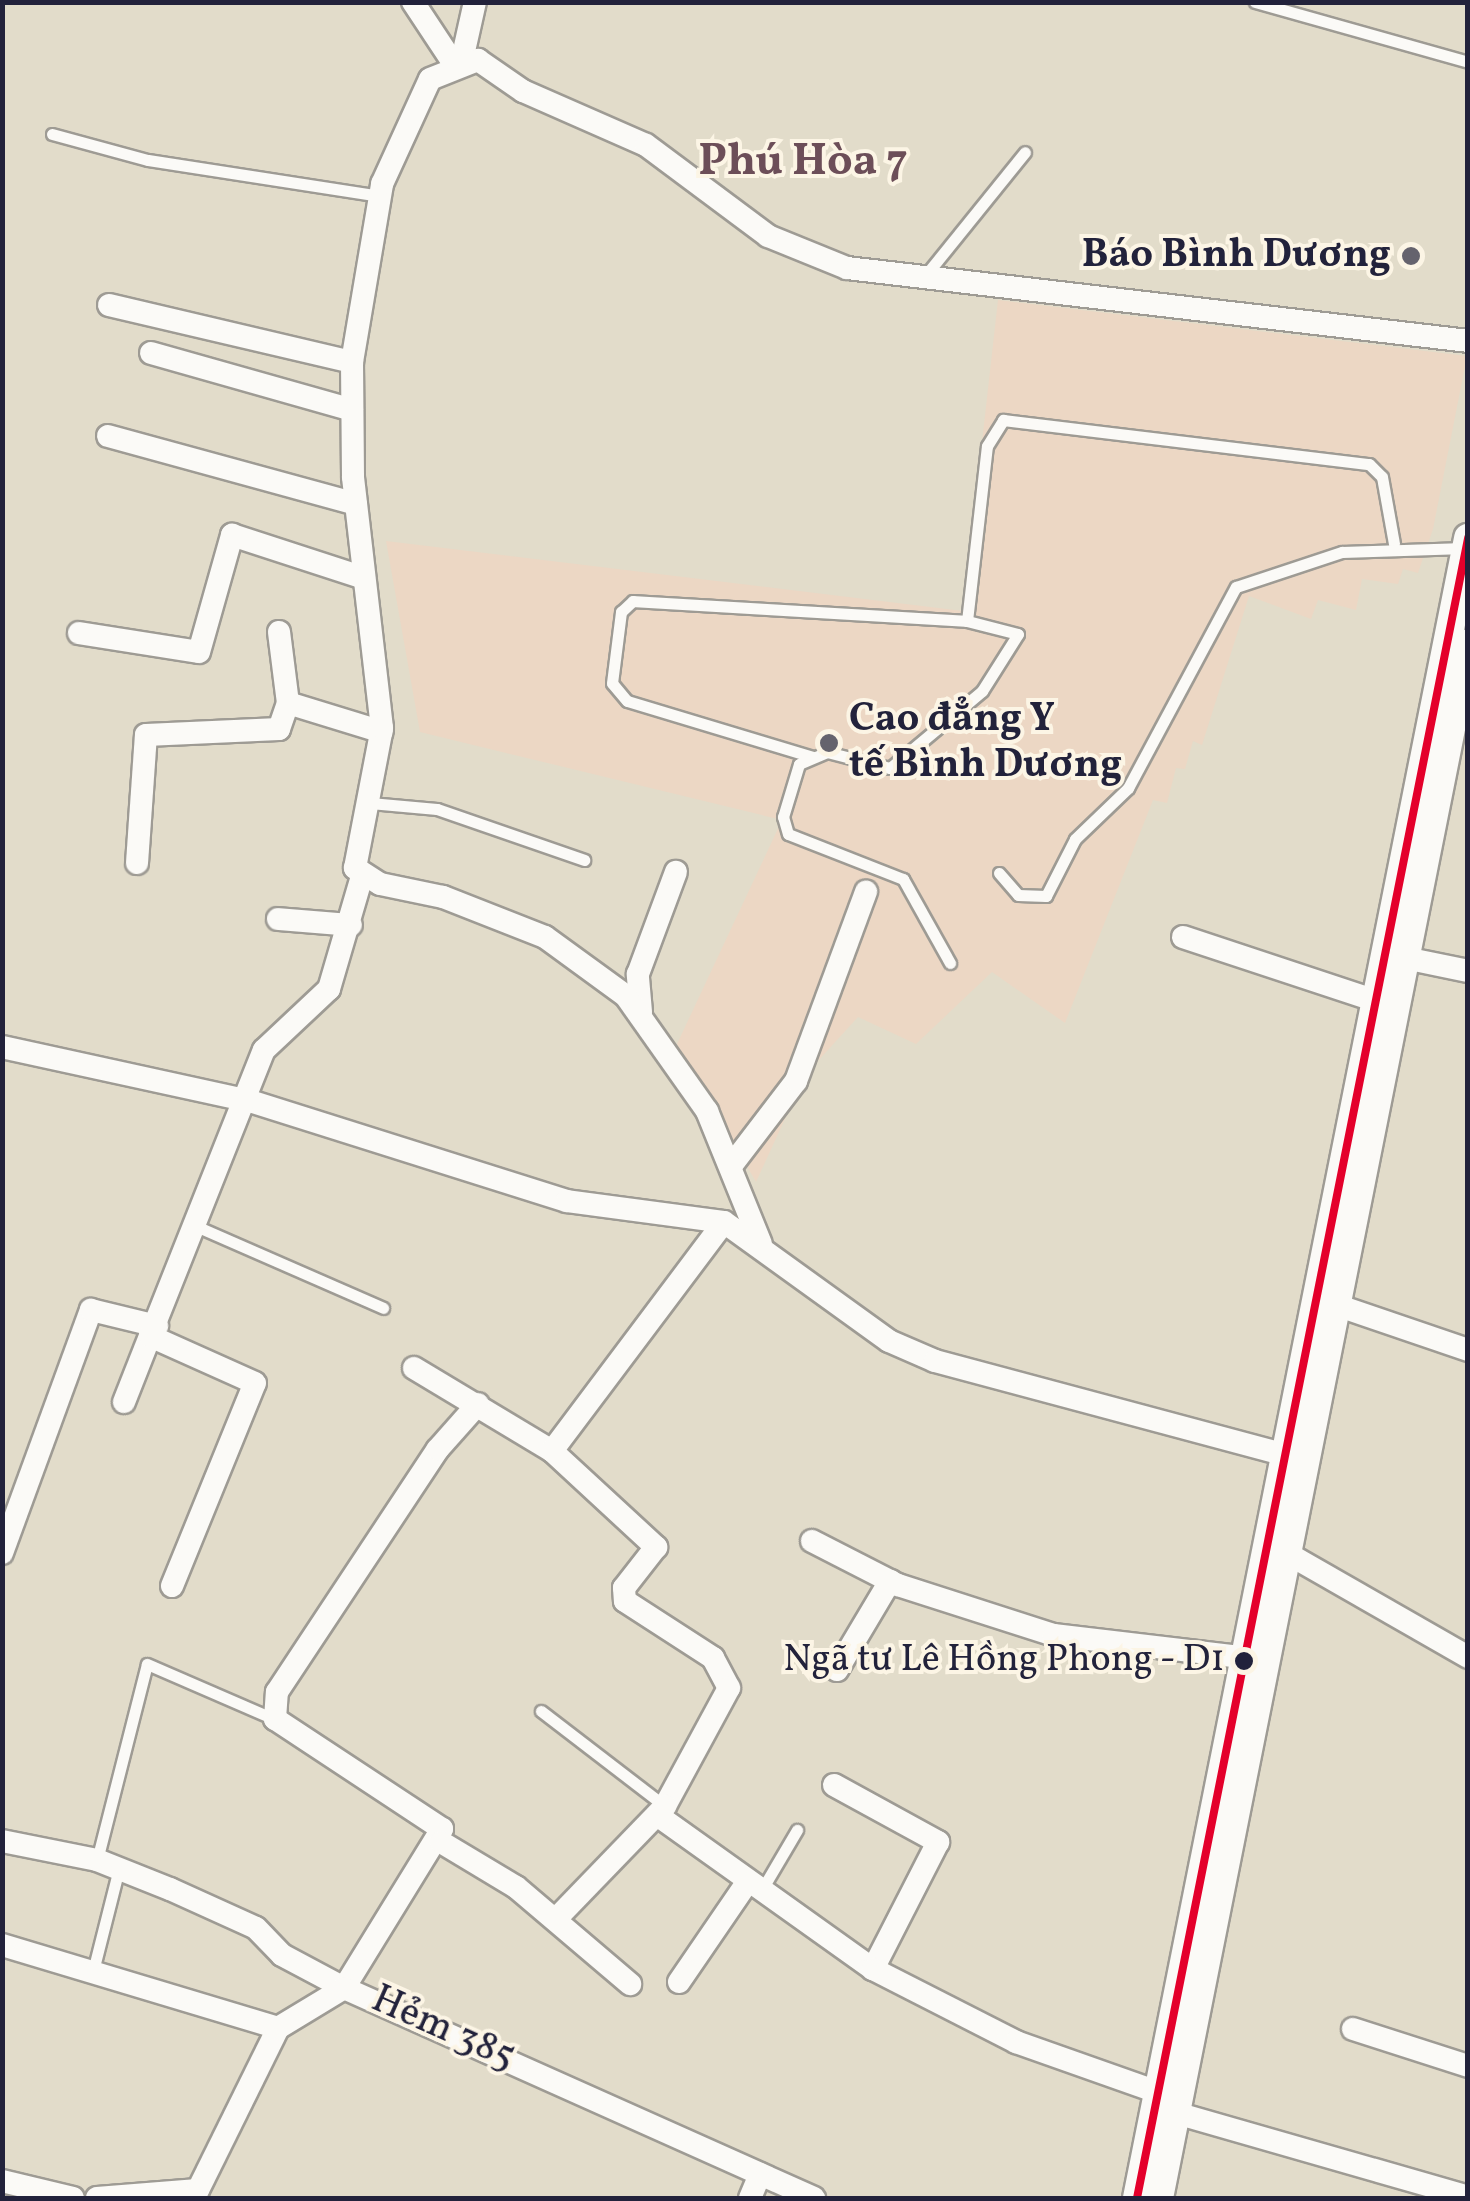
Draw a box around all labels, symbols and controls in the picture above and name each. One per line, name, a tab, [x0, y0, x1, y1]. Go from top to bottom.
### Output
district label: Phú Hòa 7	[698, 136, 908, 190]
place label: Báo Bình Dương	[1082, 232, 1391, 280]
marker: Báo Bình Dương	[1400, 245, 1422, 267]
place label: Cao đẳng Y tế Bình Dương	[849, 696, 1122, 790]
marker: Cao đẳng Y tế Bình Dương	[818, 732, 840, 754]
place label: Ngã tư Lê Hồng Phong - D1	[782, 1638, 1225, 1684]
marker: Ngã tư Lê Hồng Phong - D1	[1234, 1651, 1254, 1671]
street label: Hẻm 385	[364, 1976, 522, 2082]

